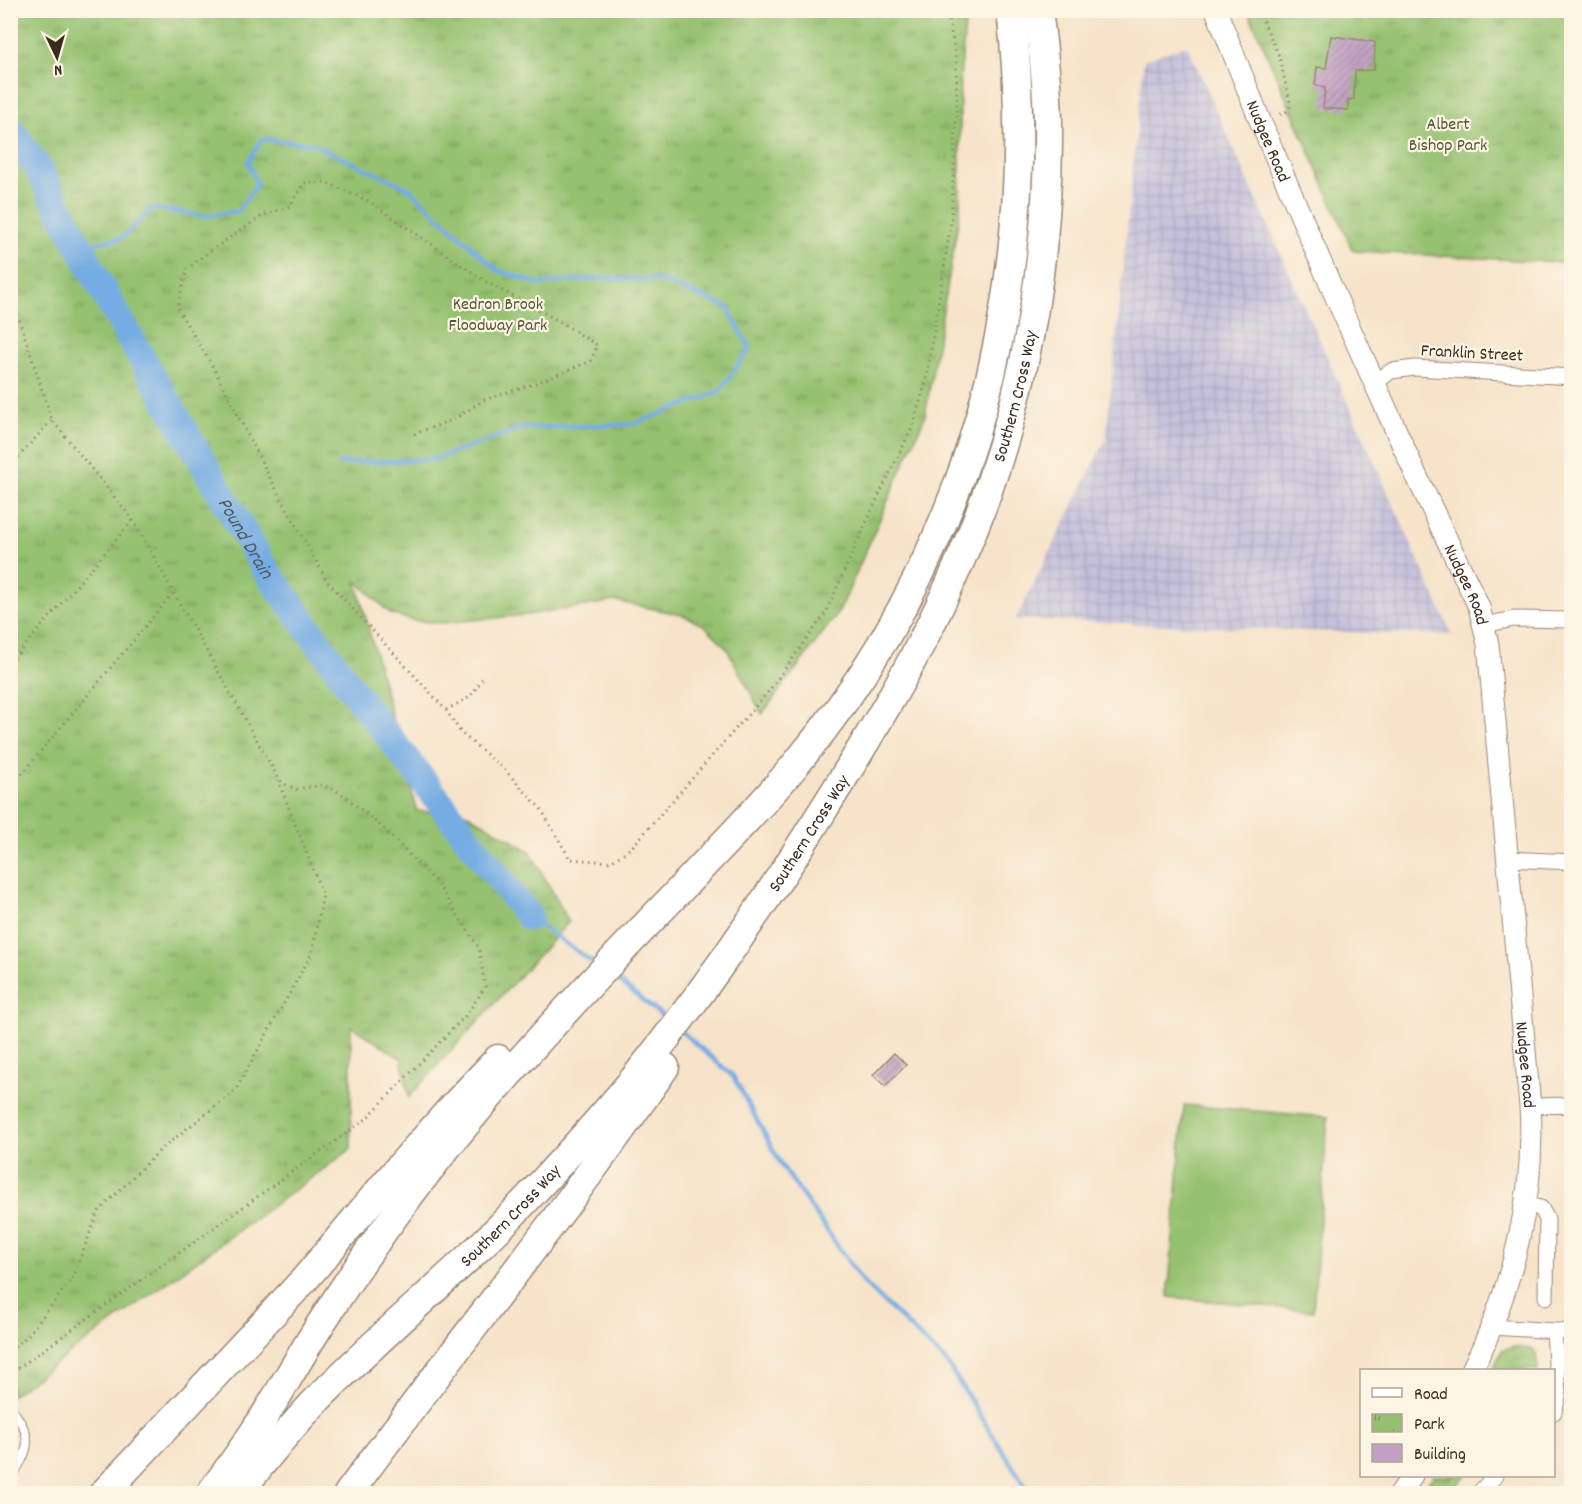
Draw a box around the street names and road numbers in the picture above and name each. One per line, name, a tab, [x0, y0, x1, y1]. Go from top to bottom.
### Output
street label: Nudgee Road	[1238, 97, 1295, 187]
street label: Southern Cross Way	[988, 328, 1045, 466]
street label: Franklin Street	[1420, 339, 1524, 370]
street label: Nudgee Road	[1436, 541, 1493, 628]
street label: Southern Cross Way	[764, 770, 857, 898]
street label: Nudgee Road	[1507, 1021, 1540, 1109]
street label: Southern Cross Way	[456, 1160, 568, 1274]

